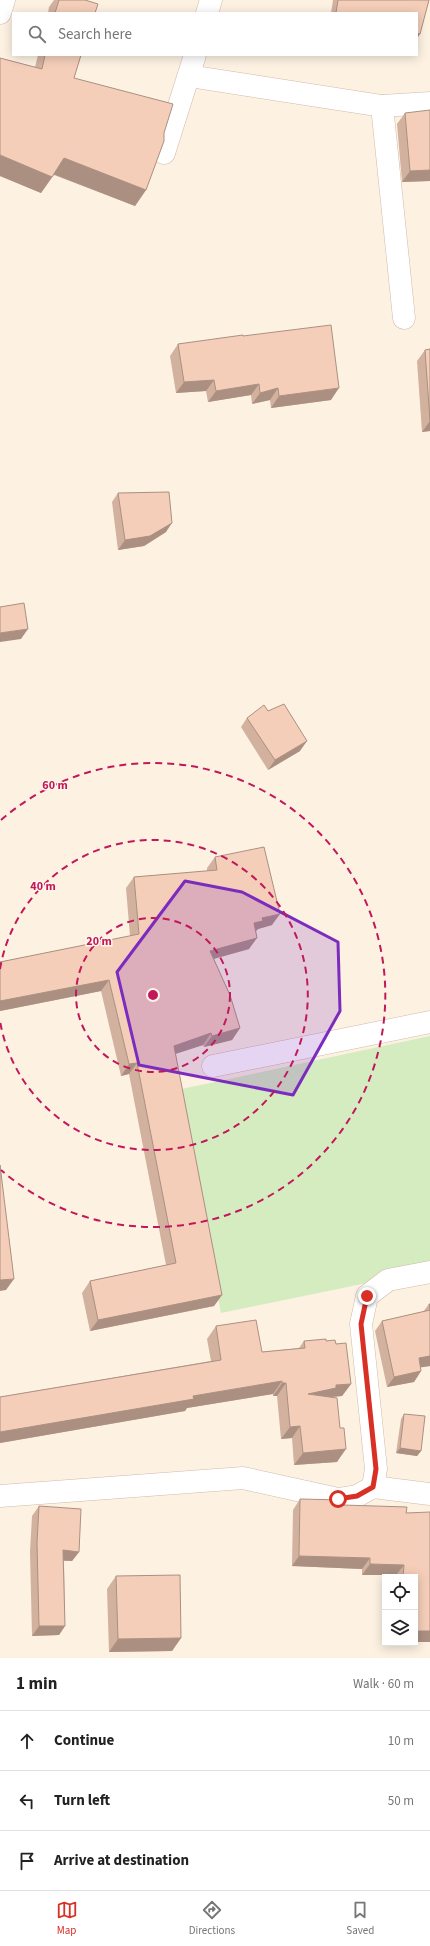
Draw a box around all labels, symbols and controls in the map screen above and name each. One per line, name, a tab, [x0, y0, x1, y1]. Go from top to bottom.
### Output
search box	[12, 12, 418, 56]
icon: search	[26, 23, 48, 45]
text: Search here	[58, 24, 132, 45]
text: 60 m	[42, 777, 68, 794]
text: 40 m	[30, 878, 56, 895]
text: 20 m	[86, 933, 112, 950]
centre of rings	[146, 988, 160, 1002]
route end	[358, 1287, 376, 1305]
route start	[329, 1490, 347, 1508]
map controls	[382, 1574, 418, 1646]
button: locate	[382, 1574, 418, 1610]
button: layers	[382, 1610, 418, 1646]
text: 1 min	[16, 1672, 57, 1696]
text: Walk · 60 m	[353, 1675, 414, 1693]
icon: ahead	[16, 1730, 38, 1752]
text: Continue	[54, 1730, 114, 1751]
text: 10 m	[388, 1732, 414, 1750]
icon: left	[16, 1790, 38, 1812]
text: Turn left	[54, 1790, 110, 1811]
text: 50 m	[388, 1792, 414, 1810]
icon: arrive	[16, 1850, 38, 1872]
text: Arrive at destination	[54, 1850, 189, 1871]
tab: Map	[56, 1899, 78, 1938]
tab: Directions	[189, 1899, 235, 1938]
tab: Saved	[346, 1899, 374, 1938]

